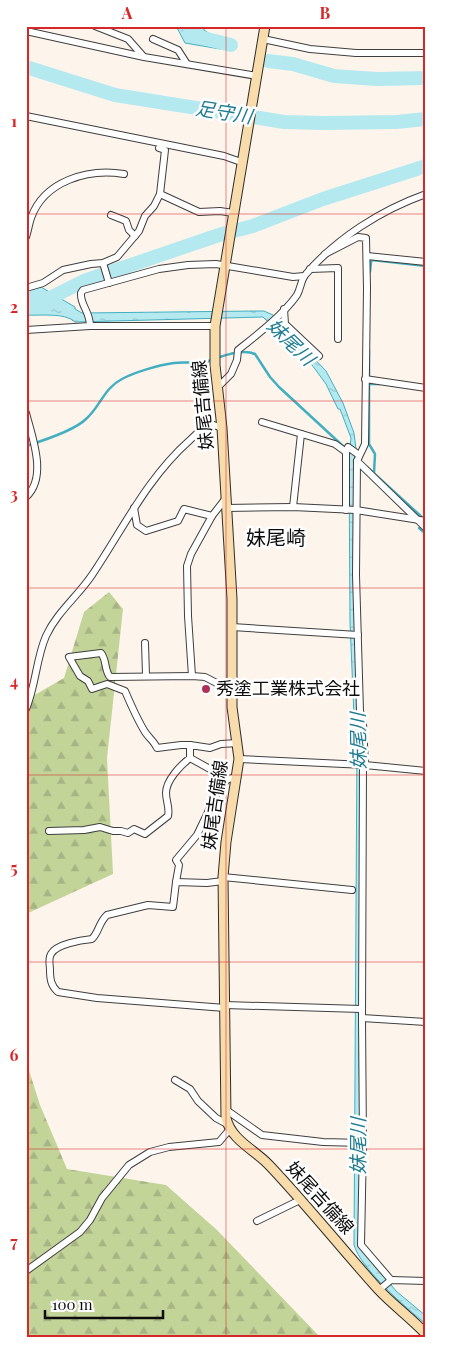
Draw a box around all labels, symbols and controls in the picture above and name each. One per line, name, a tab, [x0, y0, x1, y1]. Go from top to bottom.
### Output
text: A	[121, 2, 133, 23]
text: B	[320, 2, 331, 23]
water label: 足守川	[194, 94, 256, 129]
text: 1	[11, 110, 17, 131]
text: 2	[10, 296, 18, 317]
water label: 妹尾川	[262, 312, 323, 372]
street label: 妹尾吉備線	[186, 359, 218, 451]
text: 3	[10, 483, 18, 504]
district label: 妹尾崎	[246, 523, 306, 550]
text: 4	[10, 670, 18, 691]
place label: 秀塗工業株式会社	[216, 676, 360, 700]
marker: 秀塗工業株式会社	[200, 683, 212, 695]
water label: 妹尾川	[343, 710, 370, 770]
street label: 妹尾吉備線	[196, 759, 232, 851]
text: 5	[10, 857, 18, 878]
text: 6	[10, 1044, 19, 1065]
water label: 妹尾川	[344, 1116, 370, 1175]
street label: 妹尾吉備線	[282, 1156, 360, 1239]
text: 7	[10, 1231, 18, 1252]
scale bar	[45, 1288, 162, 1320]
text: 100 m	[52, 1294, 93, 1314]

